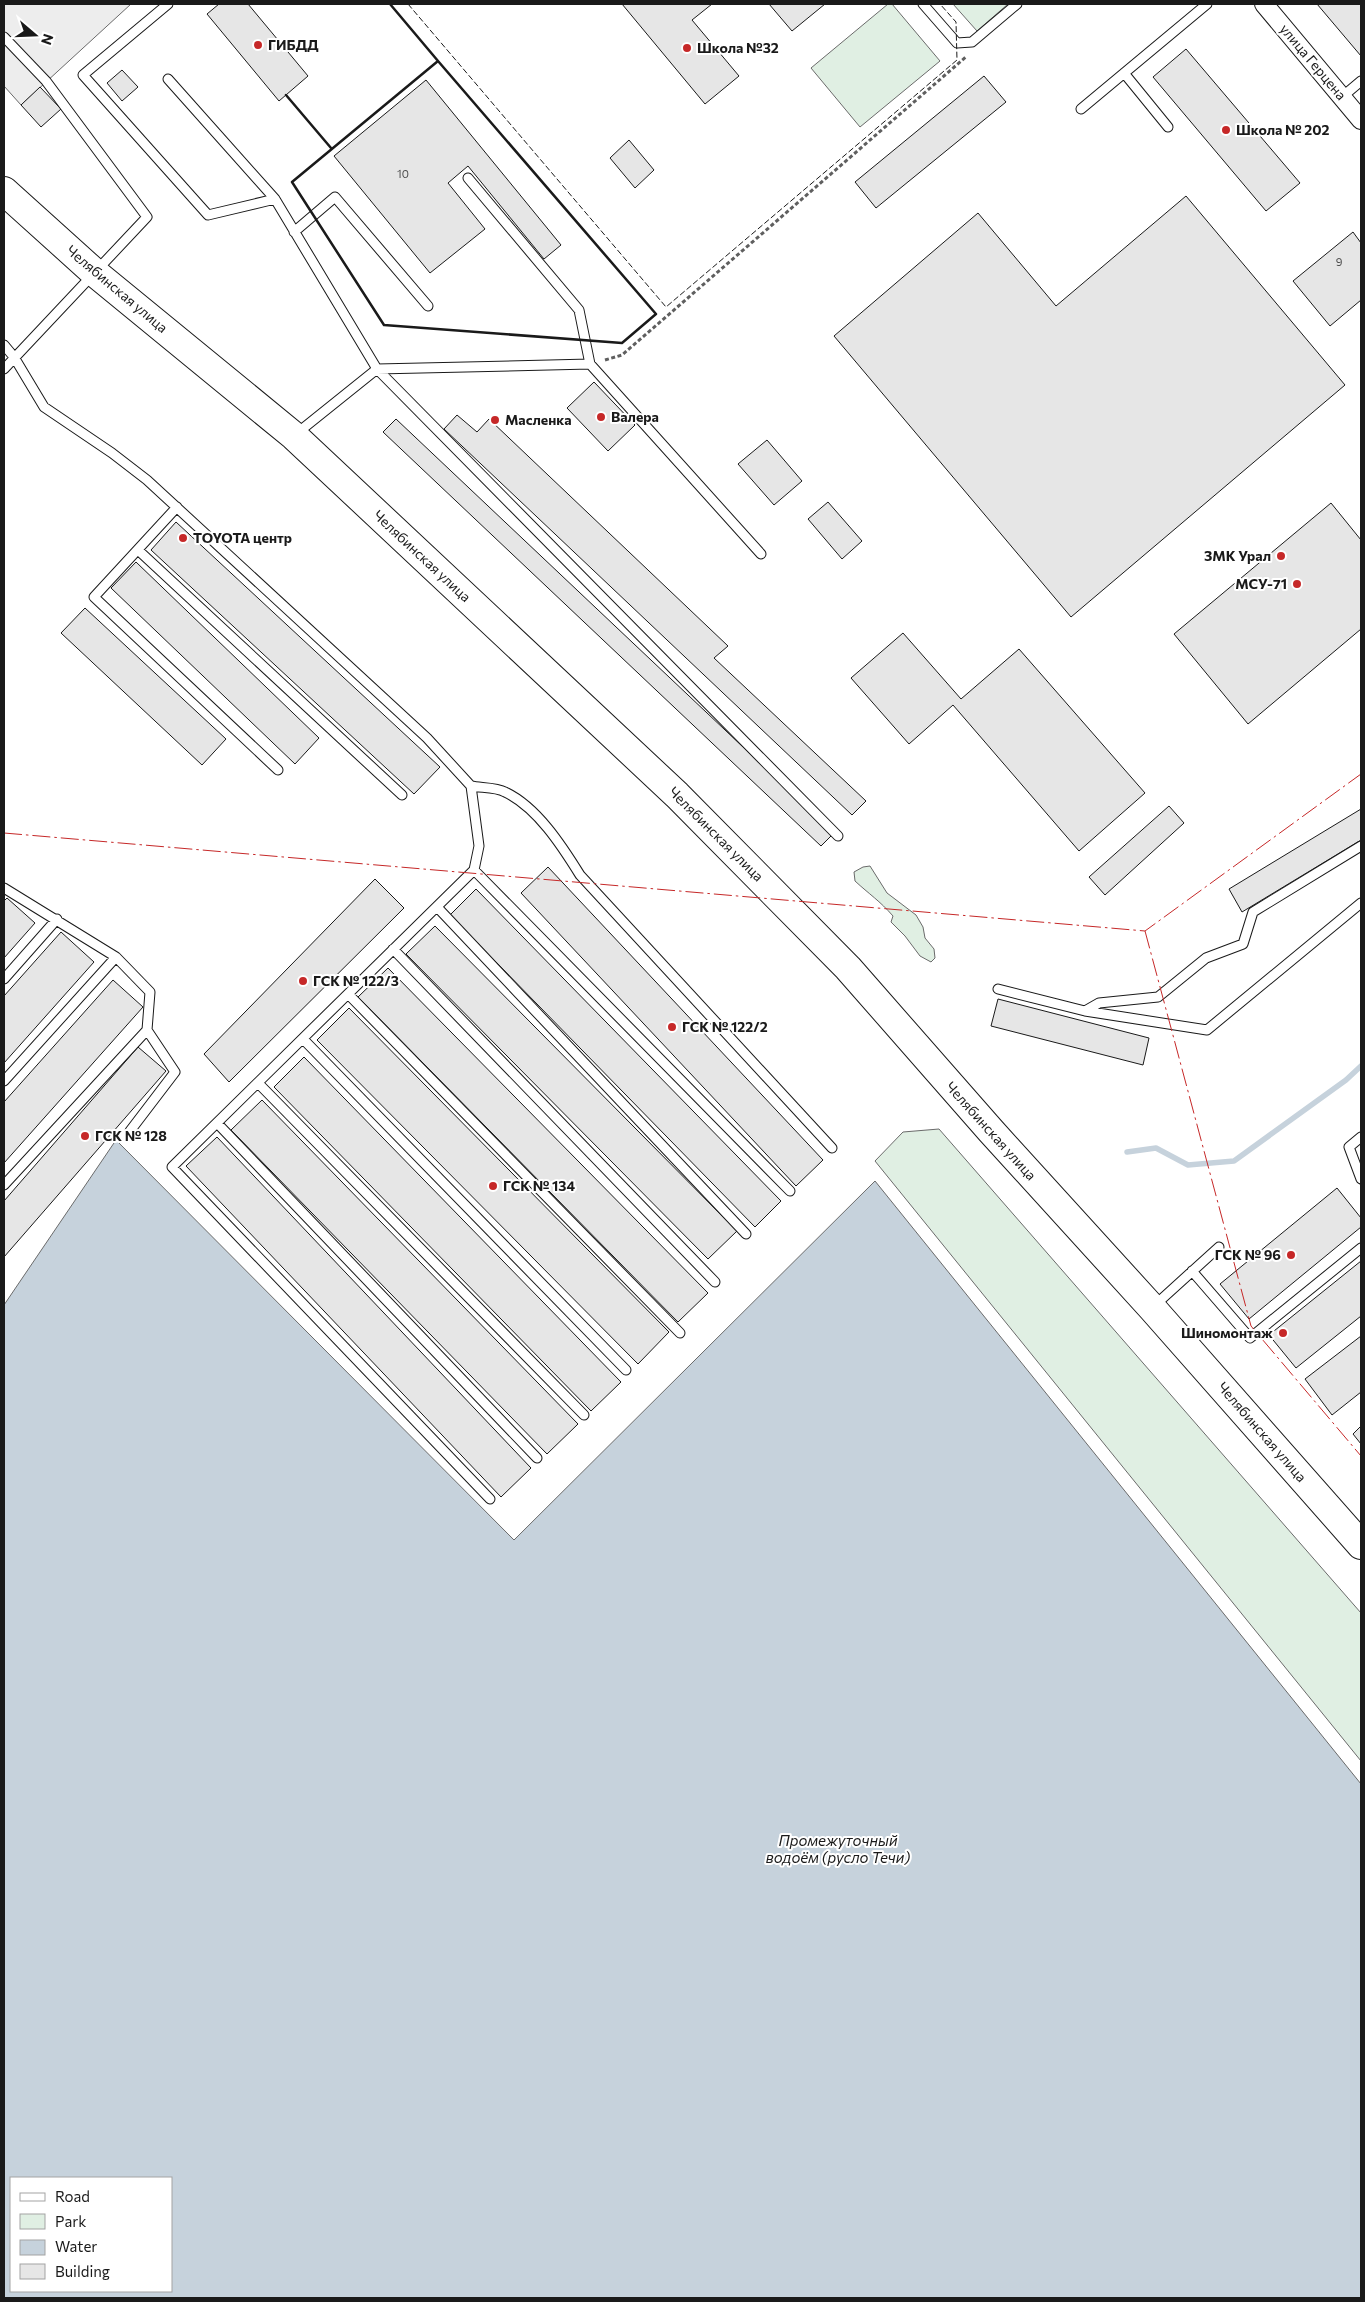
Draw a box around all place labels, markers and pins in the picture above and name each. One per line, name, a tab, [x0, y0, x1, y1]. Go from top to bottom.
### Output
place label: ГИБДД	[268, 36, 319, 53]
marker: ГИБДД	[252, 39, 264, 51]
place label: Школа №32	[697, 39, 779, 56]
marker: Школа №32	[681, 42, 693, 54]
place label: Школа № 202	[1236, 121, 1329, 138]
marker: Школа № 202	[1220, 124, 1232, 136]
place label: Валера	[611, 408, 659, 425]
place label: Масленка	[505, 411, 572, 428]
marker: Валера	[595, 411, 607, 423]
marker: Масленка	[489, 414, 501, 426]
place label: TOYOTA центр	[193, 529, 292, 546]
marker: TOYOTA центр	[177, 532, 189, 544]
place label: ЗМК Урал	[1204, 547, 1271, 564]
marker: ЗМК Урал	[1275, 550, 1287, 562]
place label: МСУ-71	[1235, 575, 1287, 592]
marker: МСУ-71	[1291, 578, 1303, 590]
place label: ГСК № 122/3	[313, 972, 399, 989]
marker: ГСК № 122/3	[297, 975, 309, 987]
place label: ГСК № 122/2	[682, 1018, 768, 1035]
marker: ГСК № 122/2	[666, 1021, 678, 1033]
place label: ГСК № 128	[95, 1127, 167, 1144]
marker: ГСК № 128	[79, 1130, 91, 1142]
place label: ГСК № 134	[503, 1177, 576, 1194]
marker: ГСК № 134	[487, 1180, 499, 1192]
place label: ГСК № 96	[1215, 1246, 1281, 1263]
marker: ГСК № 96	[1285, 1249, 1297, 1261]
place label: Шиномонтаж	[1181, 1324, 1273, 1341]
marker: Шиномонтаж	[1277, 1327, 1289, 1339]

